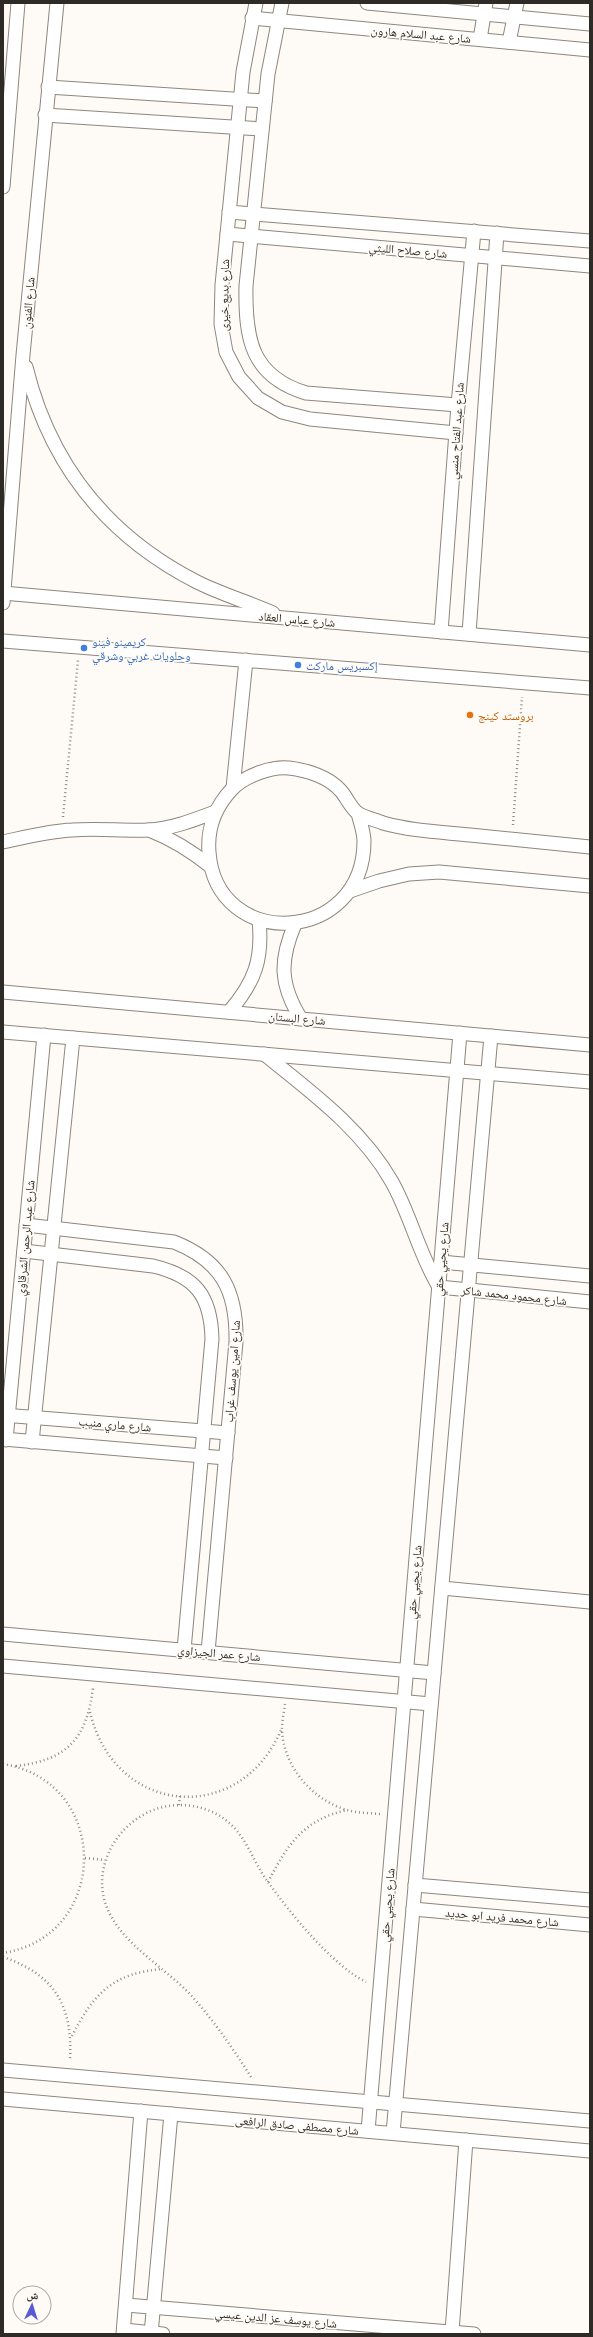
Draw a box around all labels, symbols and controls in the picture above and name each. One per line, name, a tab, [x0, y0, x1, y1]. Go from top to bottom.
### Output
street label: شارع عبد السلام هارون	[370, 22, 472, 47]
street label: شارع صلاح الليثي	[368, 239, 448, 264]
street label: شارع بديع خيرى	[216, 259, 233, 331]
street label: شارع الفنون	[18, 276, 39, 330]
street label: شارع عبد الفتاح منسي	[445, 382, 470, 480]
street label: شارع عباس العقاد	[258, 608, 336, 631]
place label: كريمينو فينو وحلويات غربي وشرقي	[92, 634, 191, 666]
marker: كريمينو فينو وحلويات غربي وشرقي	[79, 643, 89, 653]
place label: إكسبريس ماركت	[306, 658, 378, 673]
marker: إكسبريس ماركت	[293, 660, 303, 670]
place label: بروستد كينج	[478, 708, 534, 723]
marker: بروستد كينج	[465, 710, 475, 720]
street label: شارع البستان	[268, 1008, 326, 1029]
street label: شارع عبد الرحمن الشرقاوي	[12, 1179, 41, 1297]
street label: شارع يحيي حقي	[430, 1221, 455, 1297]
street label: شارع محمود محمد شاكر	[459, 1282, 568, 1309]
street label: شارع امين يوسف غراب	[221, 1319, 244, 1423]
street label: شارع ماري منيب	[78, 1413, 152, 1438]
street label: شارع يحيي حقي	[403, 1544, 428, 1620]
street label: شارع عمر الجيزاوي	[177, 1642, 261, 1667]
street label: شارع يحيي حقي	[376, 1867, 401, 1943]
street label: شارع محمد فريد ابو حديد	[444, 1905, 560, 1930]
street label: شارع مصطفى صادق الرافعى	[234, 2112, 360, 2139]
north arrow	[12, 2285, 52, 2325]
text: ش	[26, 2288, 39, 2303]
street label: شارع يوسف عز الدين عيسي	[214, 2305, 338, 2334]

